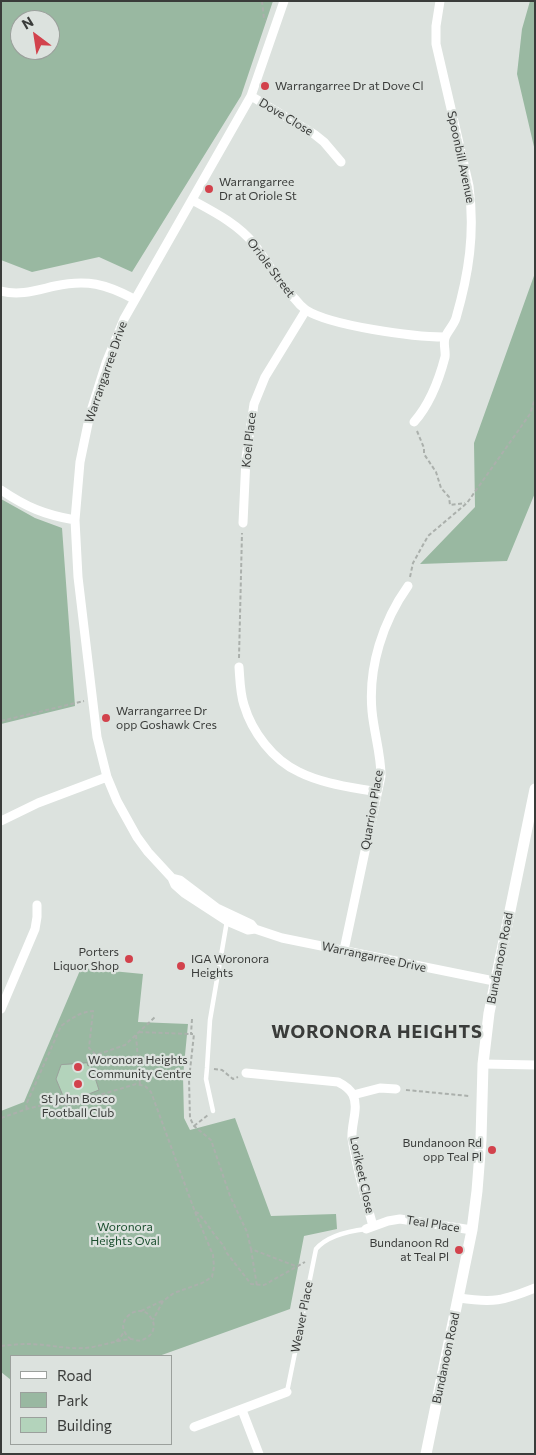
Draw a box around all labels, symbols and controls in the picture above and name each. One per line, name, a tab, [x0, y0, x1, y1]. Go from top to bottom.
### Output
north arrow	[10, 10, 60, 60]
text: N	[19, 13, 36, 33]
place label: Warrangarree Dr at Dove Cl	[275, 79, 424, 93]
marker: Warrangarree Dr at Dove Cl	[259, 80, 271, 92]
street label: Dove Close	[256, 95, 316, 139]
street label: Spoonbill Avenue	[444, 110, 478, 204]
place label: Warrangarree Dr at Oriole St	[219, 175, 297, 203]
marker: Warrangarree Dr at Oriole St	[203, 183, 215, 195]
street label: Oriole Street	[244, 236, 298, 300]
street label: Warrangarree Drive	[82, 319, 130, 425]
street label: Koel Place	[239, 412, 259, 468]
place label: Warrangarree Dr opp Goshawk Cres	[116, 704, 217, 732]
marker: Warrangarree Dr opp Goshawk Cres	[100, 712, 112, 724]
street label: Quarrion Place	[358, 769, 386, 851]
street label: Bundanoon Road	[484, 911, 516, 1005]
street label: Warrangarree Drive	[320, 939, 428, 975]
place label: Porters Liquor Shop	[53, 945, 119, 973]
place label: IGA Woronora Heights	[191, 952, 269, 980]
marker: Porters Liquor Shop	[123, 953, 135, 965]
marker: IGA Woronora Heights	[175, 960, 187, 972]
district label: WORONORA HEIGHTS	[269, 1021, 485, 1043]
place label: Woronora Heights Community Centre	[88, 1053, 192, 1081]
marker: Woronora Heights Community Centre	[72, 1061, 84, 1073]
marker: St John Bosco Football Club	[72, 1078, 84, 1090]
place label: St John Bosco Football Club	[41, 1092, 115, 1120]
street label: Lorikeet Close	[347, 1135, 377, 1215]
place label: Bundanoon Rd opp Teal Pl	[403, 1136, 482, 1164]
marker: Bundanoon Rd opp Teal Pl	[486, 1144, 498, 1156]
street label: Teal Place	[405, 1213, 461, 1235]
park label: Woronora Heights Oval	[90, 1220, 160, 1248]
place label: Bundanoon Rd at Teal Pl	[370, 1236, 449, 1264]
marker: Bundanoon Rd at Teal Pl	[453, 1244, 465, 1256]
street label: Weaver Place	[288, 1280, 316, 1354]
street label: Bundanoon Road	[429, 1311, 463, 1405]
legend	[10, 1355, 172, 1445]
text: Road	[57, 1366, 92, 1384]
text: Park	[57, 1391, 88, 1409]
text: Building	[57, 1416, 112, 1434]

